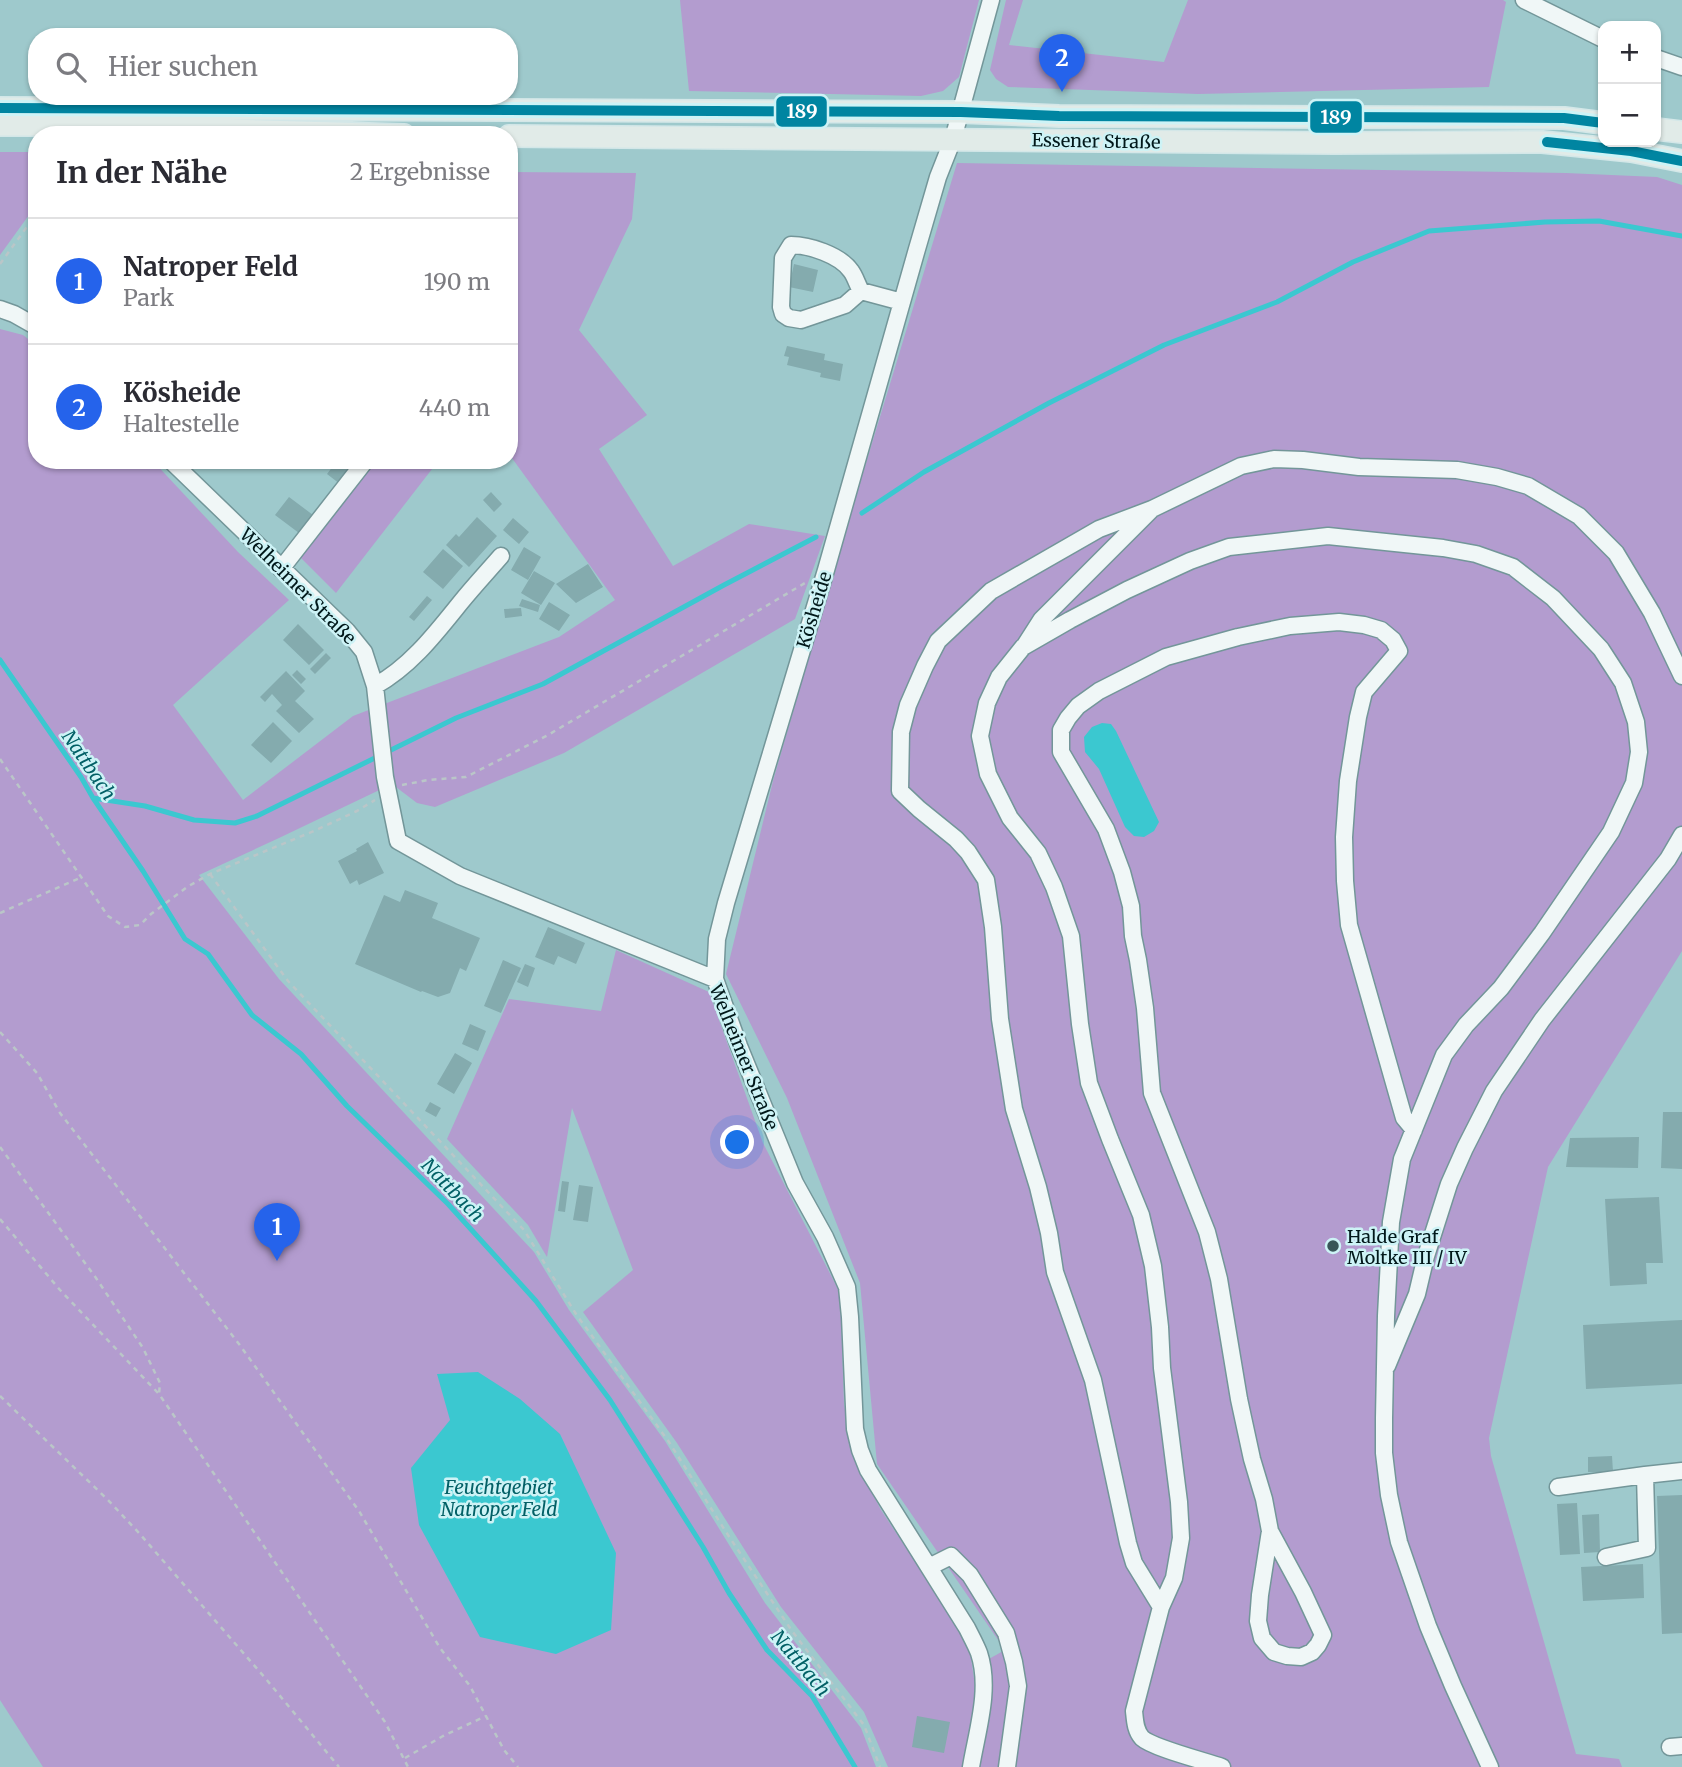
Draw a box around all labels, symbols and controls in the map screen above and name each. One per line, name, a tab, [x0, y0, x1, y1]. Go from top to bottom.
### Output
map controls	[1598, 21, 1661, 147]
button: +	[1598, 21, 1661, 84]
search box	[28, 28, 518, 105]
pin: 2	[1039, 34, 1085, 92]
icon: search	[52, 48, 90, 86]
text: Hier suchen	[108, 50, 258, 83]
button: −	[1598, 84, 1661, 147]
line badge: 189	[775, 95, 828, 128]
text: 189	[786, 99, 818, 123]
line badge: 189	[1309, 100, 1363, 134]
text: 189	[1320, 105, 1352, 129]
street label: Essener Straße	[1031, 128, 1161, 154]
text: In der Nähe	[56, 153, 227, 191]
text: 2 Ergebnisse	[350, 157, 490, 186]
text: Natroper Feld	[123, 250, 298, 283]
text: 1	[74, 267, 84, 296]
text: 190 m	[424, 267, 490, 296]
text: Park	[123, 283, 174, 312]
text: Kösheide	[123, 376, 241, 409]
text: 2	[72, 393, 86, 422]
text: 440 m	[419, 393, 490, 422]
text: Haltestelle	[123, 409, 239, 438]
street label: Welheimer Straße	[234, 522, 361, 649]
street label: Kösheide	[791, 569, 837, 651]
water label: Nattbach	[57, 725, 121, 805]
street label: Welheimer Straße	[704, 980, 784, 1133]
your location	[720, 1125, 754, 1159]
water label: Nattbach	[417, 1153, 489, 1227]
pin: 1	[254, 1203, 300, 1261]
place label: Halde Graf Moltke III / IV	[1347, 1225, 1468, 1269]
marker: Halde Graf Moltke III / IV	[1325, 1238, 1341, 1254]
water label: Feuchtgebiet Natroper Feld	[441, 1475, 557, 1521]
water label: Nattbach	[766, 1625, 836, 1701]

